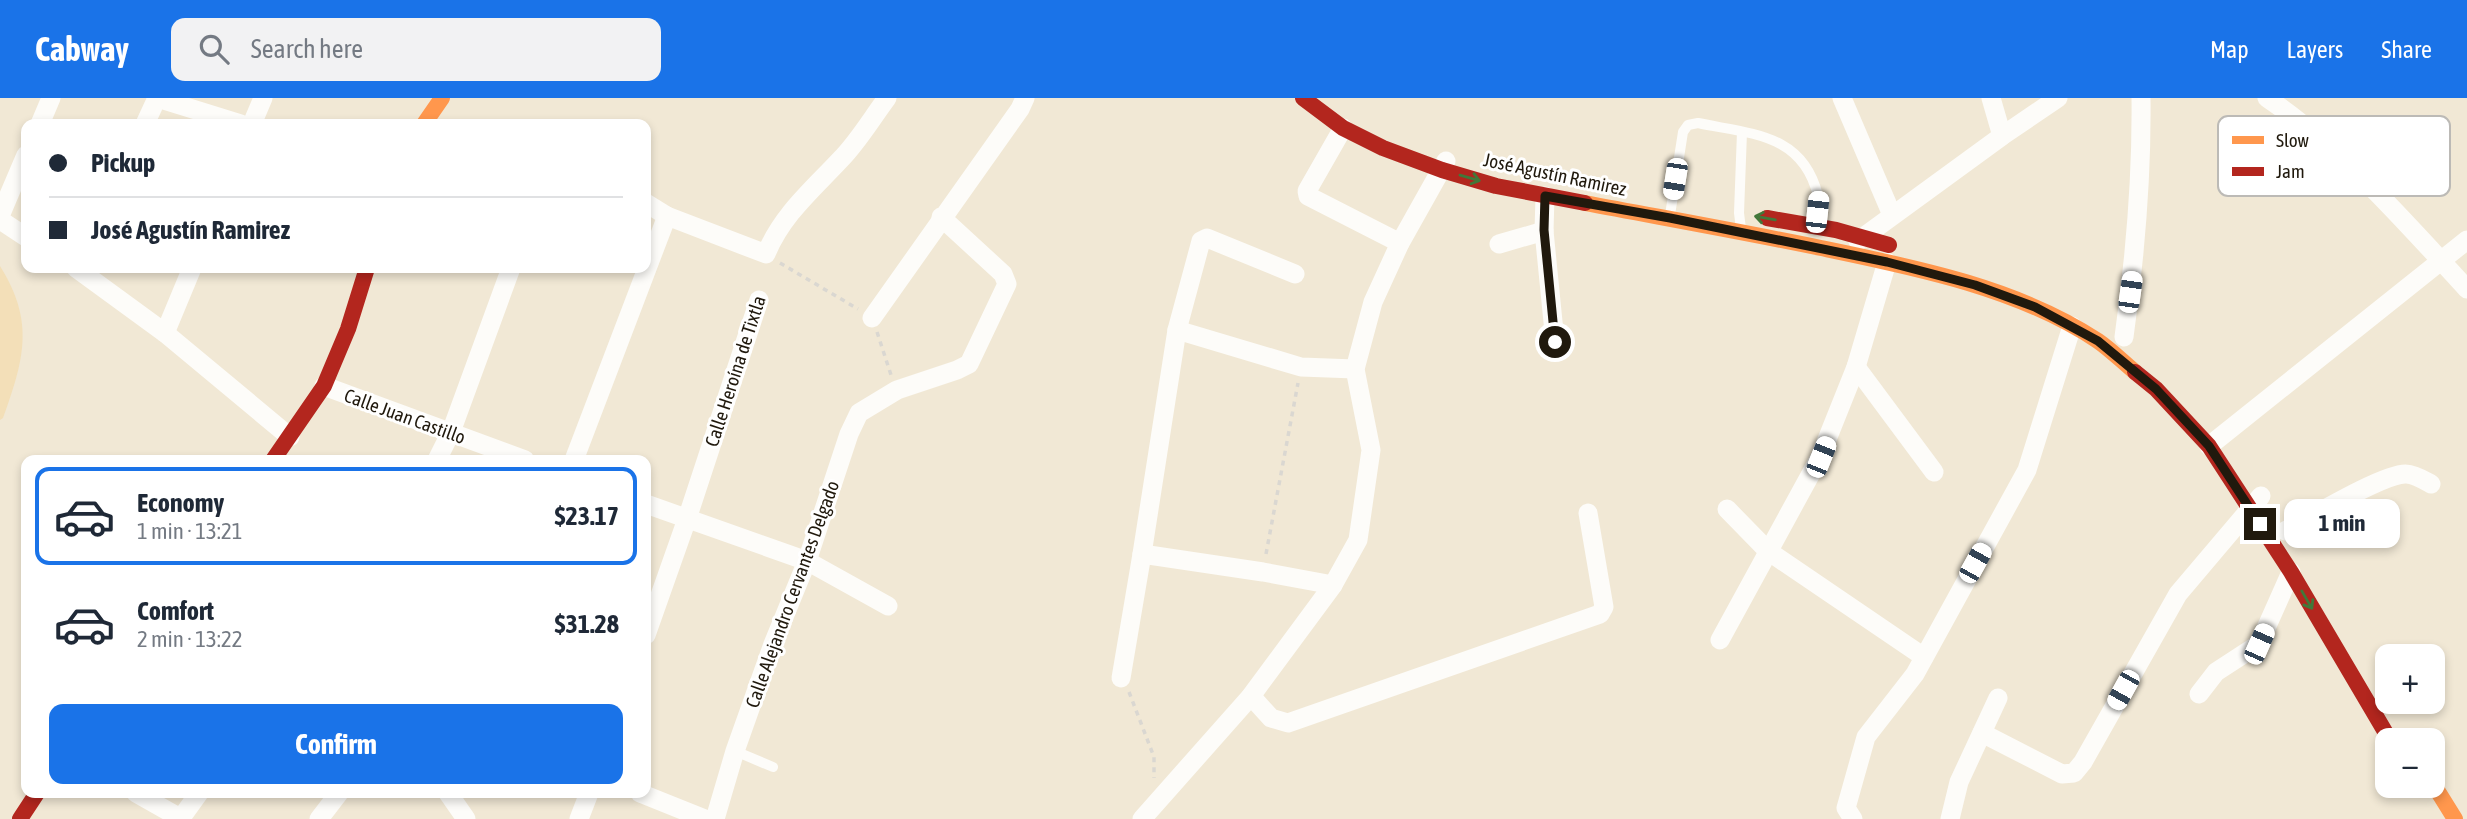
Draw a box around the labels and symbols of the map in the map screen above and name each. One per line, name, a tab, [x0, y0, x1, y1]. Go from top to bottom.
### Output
legend	[2218, 116, 2450, 196]
text: Slow	[2276, 129, 2310, 151]
street label: José Agustín Ramirez	[1482, 148, 1629, 200]
car	[1662, 157, 1689, 201]
text: Jam	[2276, 160, 2305, 182]
one-way arrow	[1459, 173, 1481, 186]
car	[1805, 190, 1830, 234]
one-way arrow	[1754, 211, 1777, 224]
car	[2117, 270, 2144, 314]
street label: Calle Heroína de Tixtla	[700, 293, 770, 449]
route start	[1539, 326, 1571, 358]
street label: Calle Juan Castillo	[341, 384, 469, 448]
car	[1804, 434, 1839, 480]
street label: Calle Alejandro Cervantes Delgado	[741, 477, 843, 711]
callout: 1 min	[2284, 500, 2400, 548]
route end	[2244, 508, 2276, 540]
car	[1956, 540, 1995, 586]
one-way arrow	[2300, 589, 2314, 609]
car	[2241, 621, 2278, 667]
car	[2104, 667, 2143, 713]

